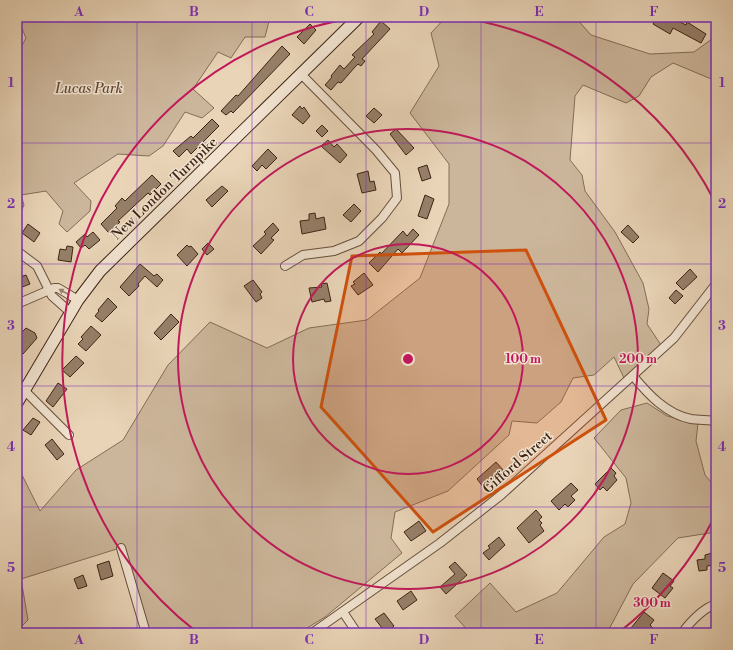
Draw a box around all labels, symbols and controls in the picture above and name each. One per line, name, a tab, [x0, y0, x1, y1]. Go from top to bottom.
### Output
text: A	[73, 4, 84, 20]
text: B	[189, 4, 199, 20]
text: C	[304, 4, 314, 20]
text: D	[419, 4, 429, 20]
text: E	[534, 4, 544, 20]
text: F	[649, 4, 659, 20]
text: 1	[8, 75, 15, 91]
text: 1	[719, 75, 726, 91]
park label: Lucas Park	[54, 80, 123, 98]
street label: New London Turnpike	[108, 133, 222, 244]
text: 2	[7, 196, 15, 212]
text: 2	[718, 196, 726, 212]
one-way arrow	[58, 288, 70, 295]
text: 3	[7, 318, 15, 334]
text: 3	[718, 318, 726, 334]
centre of rings	[401, 352, 415, 366]
text: 100 m	[505, 352, 541, 367]
text: 200 m	[619, 352, 657, 367]
street label: Gifford Street	[479, 428, 556, 498]
text: 4	[7, 439, 16, 455]
text: 4	[718, 439, 727, 455]
text: 5	[7, 560, 15, 576]
text: 5	[718, 560, 726, 576]
text: 300 m	[633, 596, 671, 611]
text: A	[73, 632, 84, 648]
text: B	[189, 632, 199, 648]
text: C	[304, 632, 314, 648]
text: D	[419, 632, 429, 648]
text: E	[534, 632, 544, 648]
text: F	[649, 632, 659, 648]

